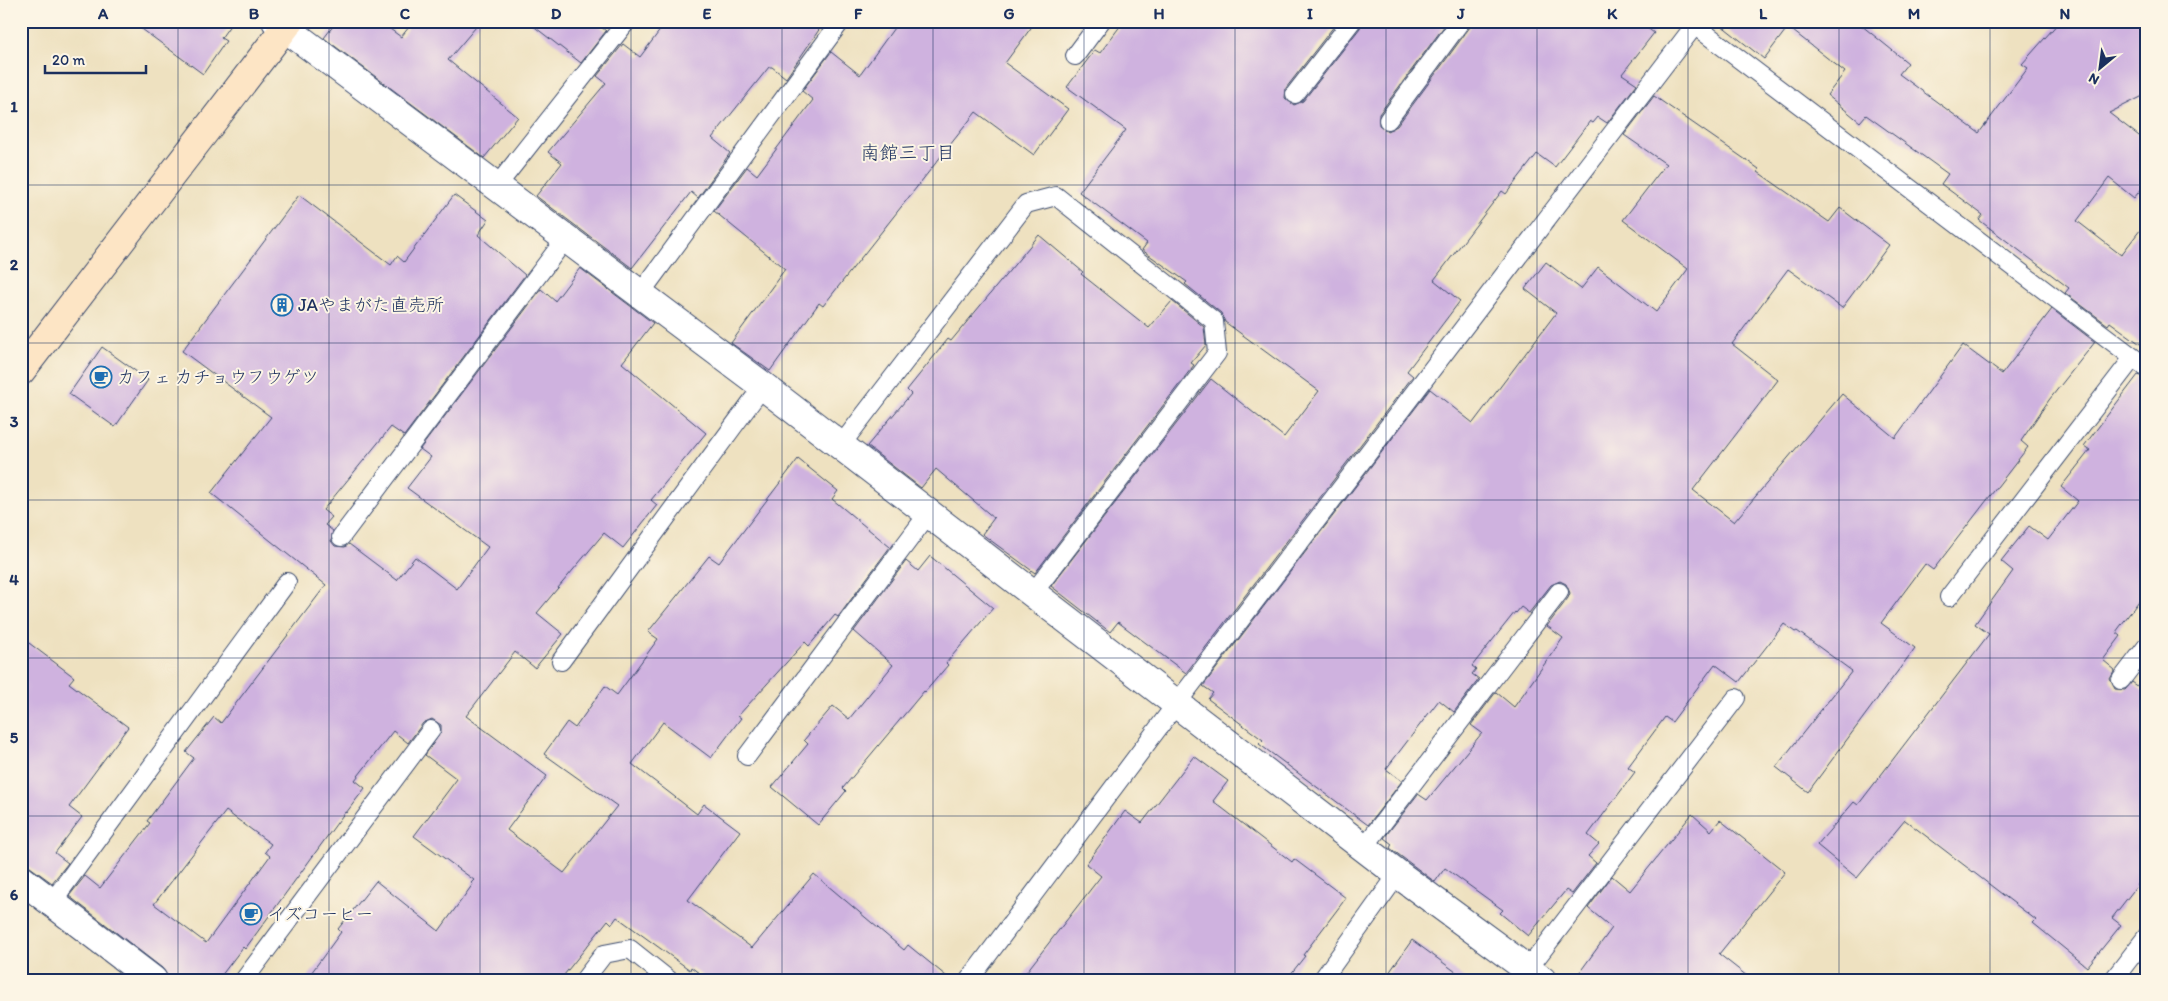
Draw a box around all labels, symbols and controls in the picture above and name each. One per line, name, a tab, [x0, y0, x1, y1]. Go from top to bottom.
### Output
text: A	[97, 4, 109, 23]
text: B	[249, 4, 260, 23]
text: C	[400, 4, 411, 23]
text: D	[551, 4, 562, 23]
text: E	[703, 4, 712, 23]
text: F	[854, 4, 863, 23]
text: G	[1003, 4, 1015, 23]
text: H	[1153, 4, 1165, 23]
text: I	[1307, 4, 1313, 23]
text: J	[1456, 4, 1465, 23]
text: K	[1607, 4, 1618, 23]
text: L	[1759, 4, 1768, 23]
text: M	[1908, 4, 1920, 23]
text: N	[2060, 4, 2070, 23]
scale bar	[45, 42, 146, 74]
north arrow	[2076, 42, 2126, 92]
text: 20 m	[52, 51, 86, 69]
text: N	[2086, 69, 2102, 89]
text: 1	[10, 97, 18, 116]
district label: 南館三丁目	[860, 141, 956, 164]
text: 2	[10, 255, 19, 274]
building icon: JAやまがた直売所	[270, 293, 294, 317]
place label: JAやまがた直売所	[298, 294, 444, 316]
cafe icon: カフェ カチョウフウゲツ	[89, 365, 113, 389]
place label: カフェ カチョウフウゲツ	[117, 366, 319, 388]
text: 3	[10, 412, 19, 431]
text: 4	[9, 570, 19, 589]
text: 5	[10, 728, 19, 747]
text: 6	[10, 885, 19, 904]
cafe icon: イズコーヒー	[239, 902, 263, 926]
place label: イズコーヒー	[267, 903, 373, 925]

